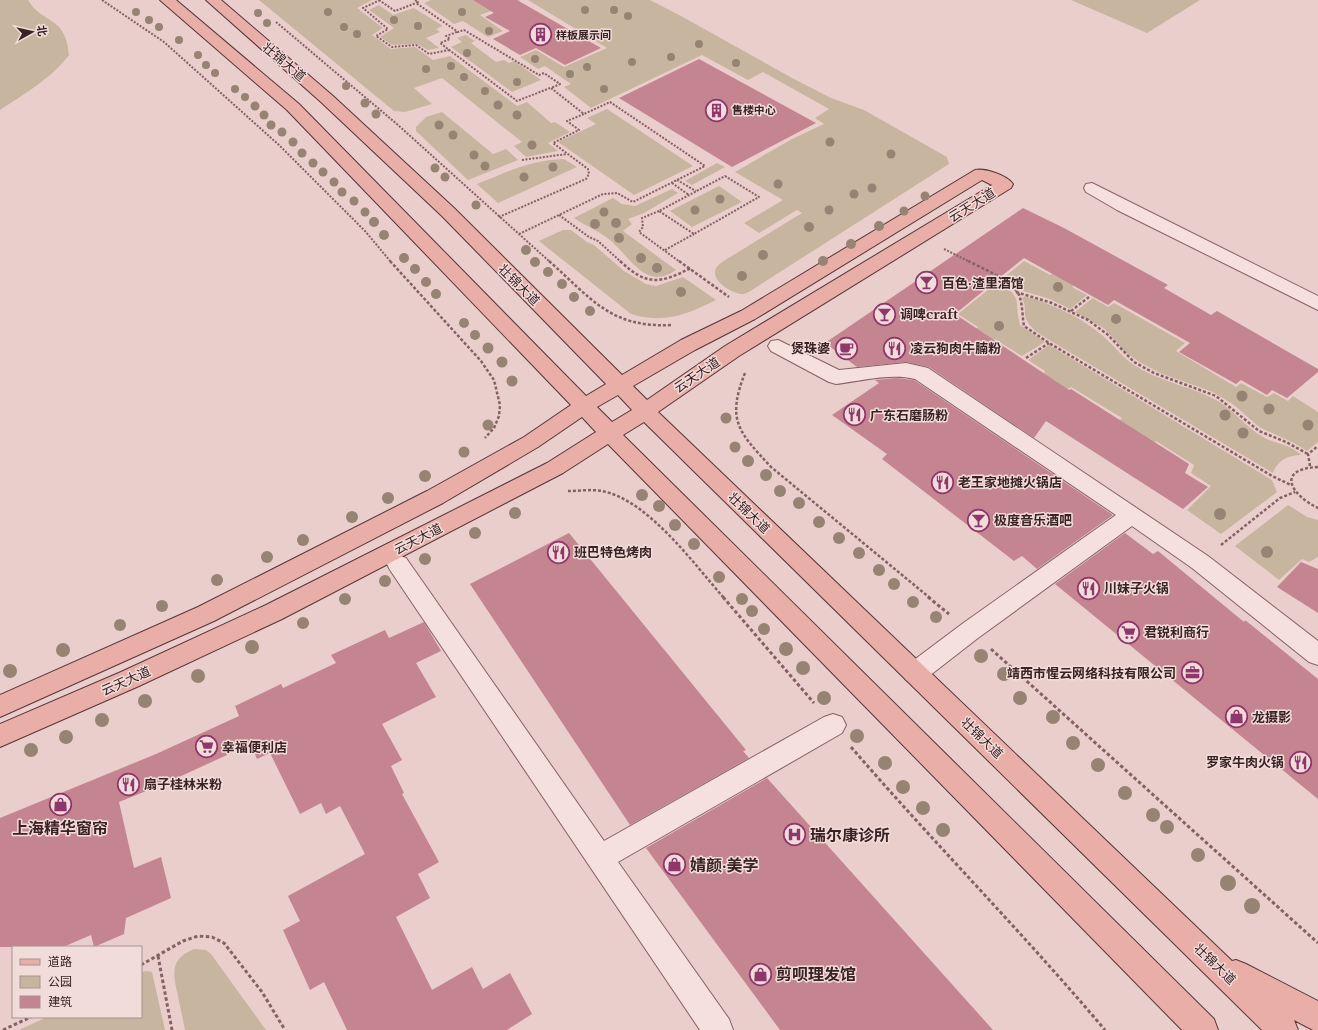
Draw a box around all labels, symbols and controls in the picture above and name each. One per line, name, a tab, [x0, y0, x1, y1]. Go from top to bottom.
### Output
north arrow	[12, 12, 52, 52]
building icon: 样板展示间	[527, 22, 553, 48]
text: 北	[34, 24, 50, 37]
place label: 样板展示间	[556, 28, 611, 42]
street label: 壮锦大道	[259, 39, 309, 85]
building icon: 售楼中心	[703, 97, 729, 123]
place label: 售楼中心	[732, 103, 776, 117]
street label: 云天大道	[945, 184, 999, 226]
street label: 壮锦大道	[495, 261, 543, 309]
bar icon: 百色·渣里酒馆	[913, 270, 939, 296]
place label: 百色·渣里酒馆	[942, 275, 1024, 292]
bar icon: 调啤craft	[872, 301, 898, 327]
place label: 调啤craft	[900, 306, 958, 323]
cafe icon: 煲珠婆	[833, 335, 859, 361]
restaurant icon: 凌云狗肉牛腩粉	[881, 335, 907, 361]
place label: 煲珠婆	[791, 340, 830, 357]
place label: 凌云狗肉牛腩粉	[910, 340, 1001, 357]
street label: 云天大道	[671, 353, 723, 397]
restaurant icon: 广东石磨肠粉	[841, 402, 867, 428]
place label: 广东石磨肠粉	[870, 407, 948, 424]
restaurant icon: 老王家地摊火锅店	[929, 469, 955, 495]
place label: 老王家地摊火锅店	[958, 474, 1062, 491]
street label: 壮锦大道	[724, 489, 774, 537]
bar icon: 极度音乐酒吧	[965, 507, 991, 533]
place label: 极度音乐酒吧	[994, 512, 1072, 529]
street label: 云天大道	[391, 520, 445, 558]
restaurant icon: 班巴特色烤肉	[545, 539, 571, 565]
place label: 班巴特色烤肉	[574, 544, 652, 561]
restaurant icon: 川妹子火锅	[1076, 575, 1102, 601]
place label: 川妹子火锅	[1104, 580, 1169, 597]
supermarket icon: 君锐利商行	[1115, 619, 1141, 645]
place label: 君锐利商行	[1144, 624, 1209, 641]
office icon: 靖西市惺云网络科技有限公司	[1179, 660, 1205, 686]
street label: 云天大道	[99, 663, 153, 699]
place label: 靖西市惺云网络科技有限公司	[1007, 665, 1176, 682]
shop icon: 龙摄影	[1224, 704, 1250, 730]
place label: 龙摄影	[1252, 709, 1291, 726]
street label: 壮锦大道	[957, 714, 1007, 762]
supermarket icon: 幸福便利店	[194, 734, 220, 760]
place label: 幸福便利店	[222, 739, 287, 756]
restaurant icon: 罗家牛肉火锅	[1287, 749, 1313, 775]
place label: 罗家牛肉火锅	[1206, 754, 1284, 771]
restaurant icon: 扇子桂林米粉	[116, 771, 142, 797]
place label: 扇子桂林米粉	[144, 776, 222, 793]
shop icon: 上海精华窗帘	[47, 791, 73, 817]
place label: 上海精华窗帘	[12, 818, 108, 838]
hospital icon: 瑞尔康诊所	[781, 822, 807, 848]
place label: 瑞尔康诊所	[810, 825, 890, 845]
shop icon: 婧颜·美学	[661, 852, 687, 878]
place label: 婧颜·美学	[690, 855, 759, 875]
street label: 壮锦大道	[1190, 940, 1240, 988]
legend	[12, 946, 142, 1018]
text: 道路	[48, 954, 72, 969]
shop icon: 剪呗理发馆	[748, 961, 774, 987]
place label: 剪呗理发馆	[776, 964, 856, 984]
text: 公园	[48, 974, 72, 989]
text: 建筑	[48, 994, 72, 1009]

